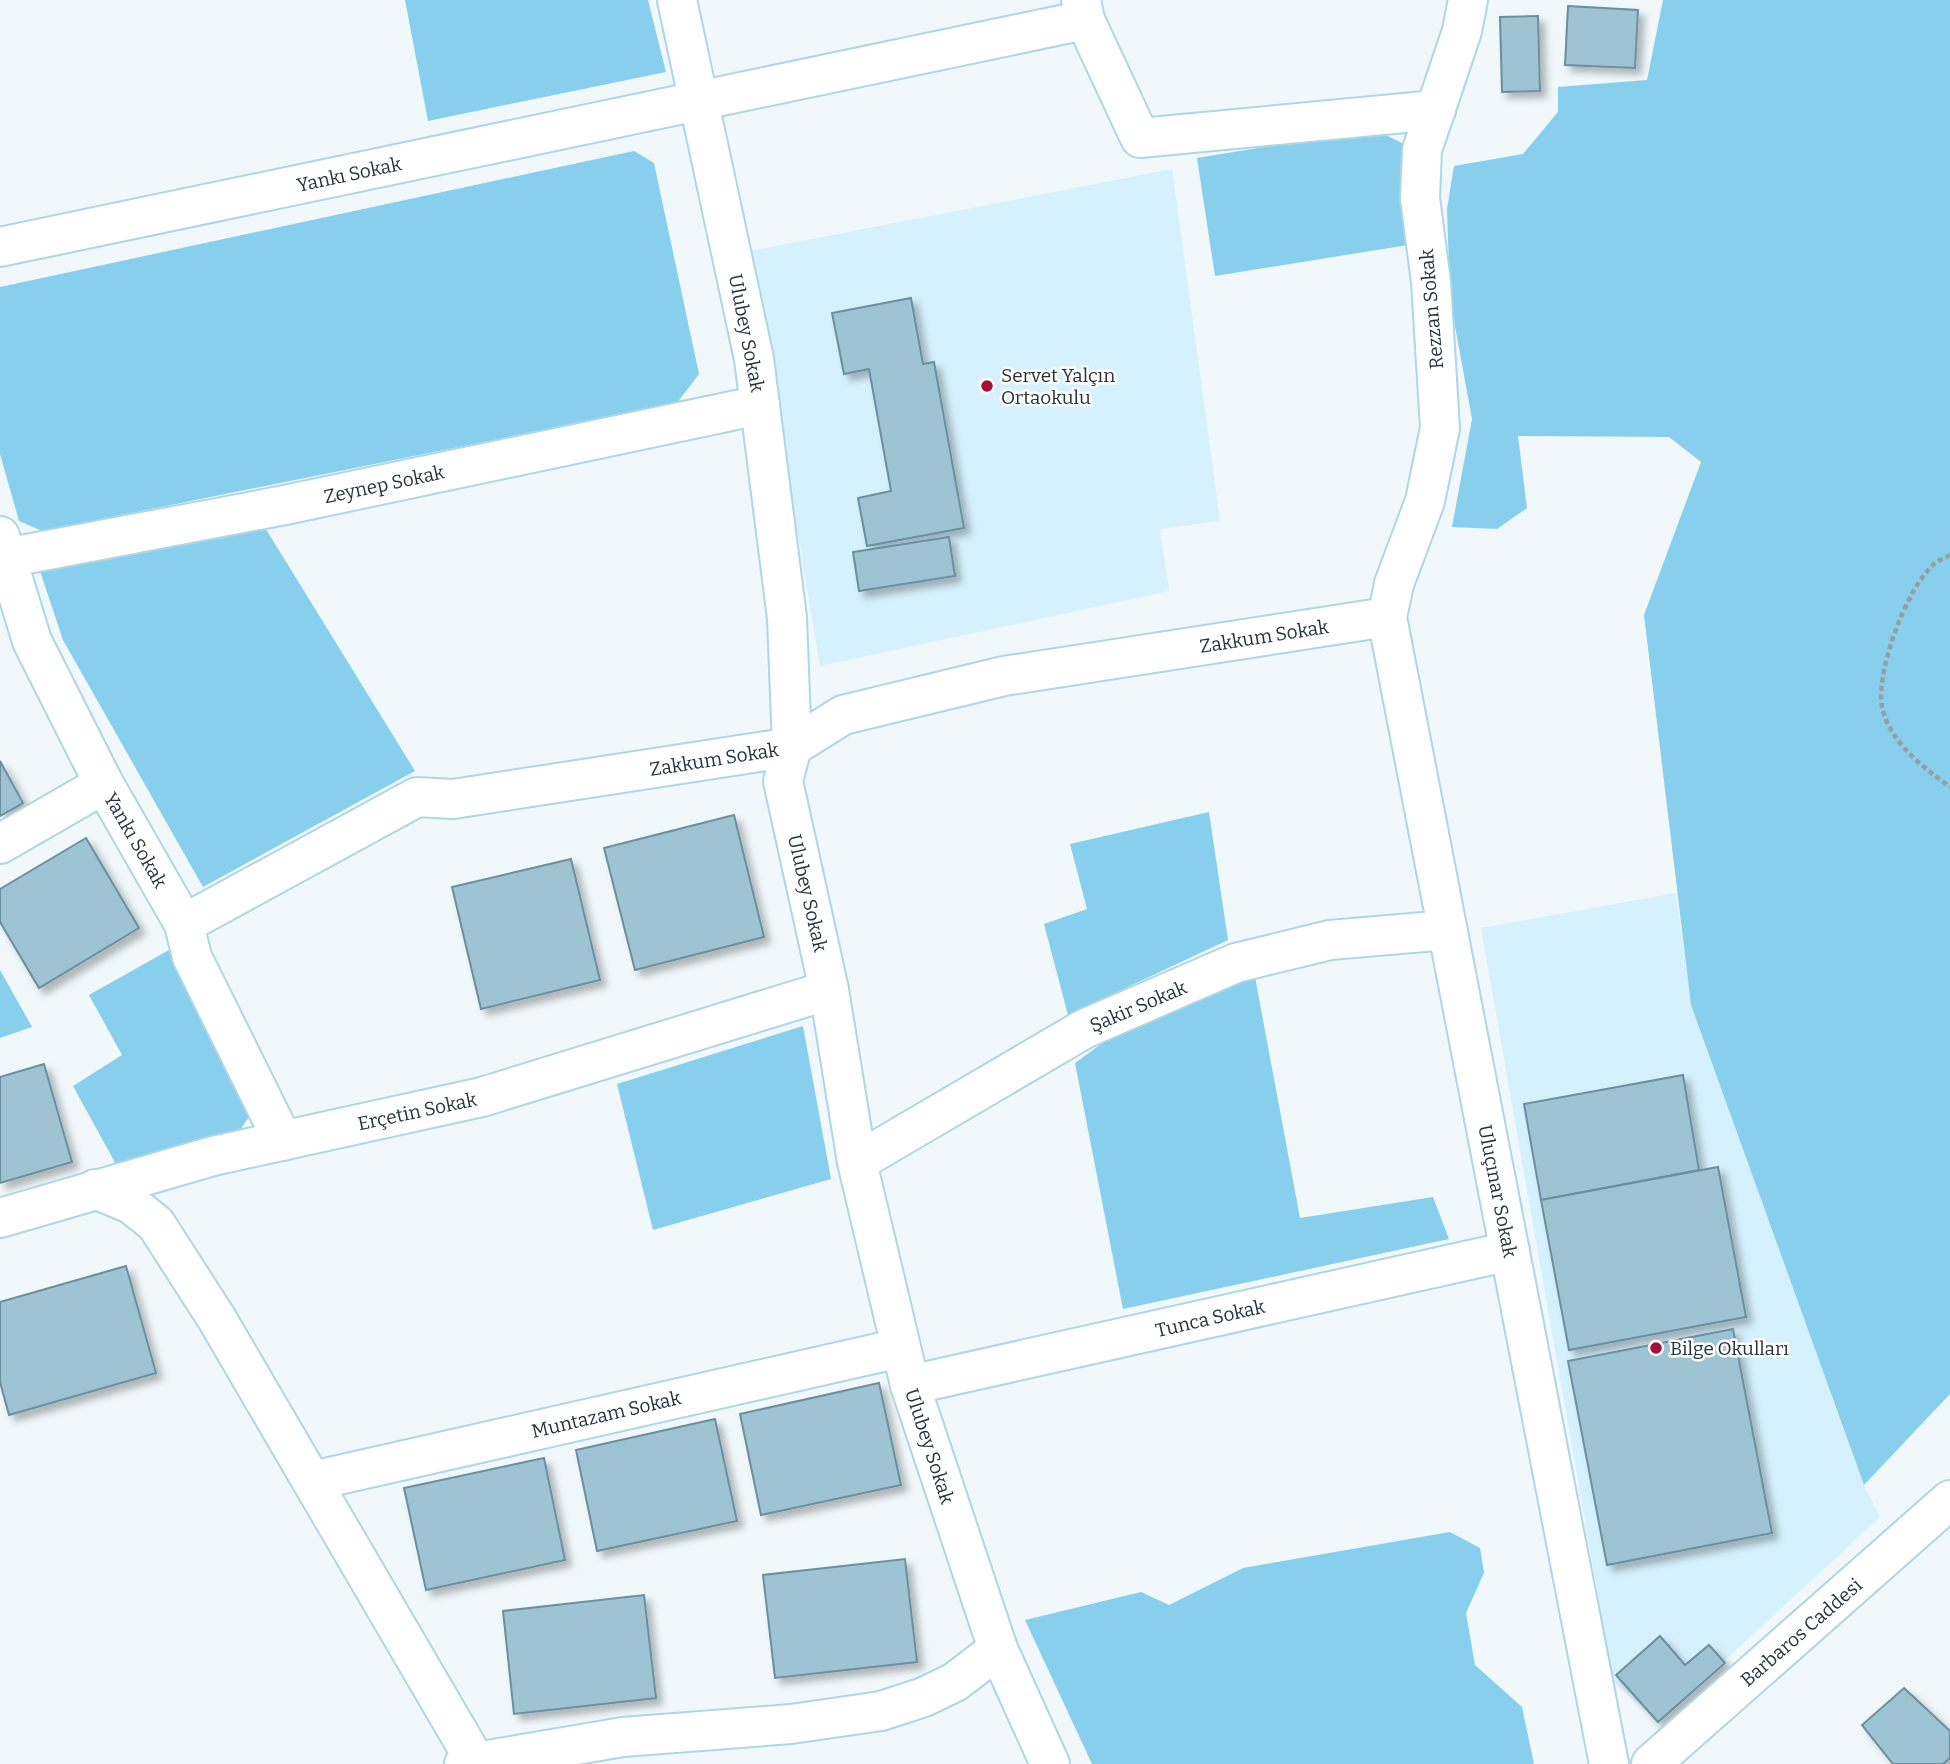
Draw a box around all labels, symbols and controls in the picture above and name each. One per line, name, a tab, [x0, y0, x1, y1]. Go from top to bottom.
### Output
street label: Yankı Sokak	[295, 152, 404, 197]
street label: Rezzan Sokak	[1415, 248, 1448, 370]
street label: Ulubey Sokak	[724, 272, 769, 394]
place label: Servet Yalçın Ortaokulu	[1001, 364, 1115, 409]
marker: Servet Yalçın Ortaokulu	[979, 378, 995, 394]
street label: Zeynep Sokak	[322, 460, 447, 508]
street label: Zakkum Sokak	[1198, 615, 1330, 658]
street label: Zakkum Sokak	[648, 738, 780, 781]
street label: Yankı Sokak	[99, 788, 172, 892]
street label: Ulubey Sokak	[783, 832, 832, 954]
street label: Şakir Sokak	[1086, 976, 1190, 1037]
street label: Erçetin Sokak	[355, 1088, 479, 1135]
street label: Uluçınar Sokak	[1473, 1123, 1522, 1260]
street label: Tunca Sokak	[1153, 1295, 1267, 1342]
place label: Bilge Okulları	[1670, 1337, 1789, 1360]
marker: Bilge Okulları	[1648, 1340, 1664, 1356]
street label: Muntazam Sokak	[529, 1386, 683, 1443]
street label: Ulubey Sokak	[900, 1386, 959, 1507]
street label: Barbaros Caddesi	[1736, 1573, 1867, 1691]

